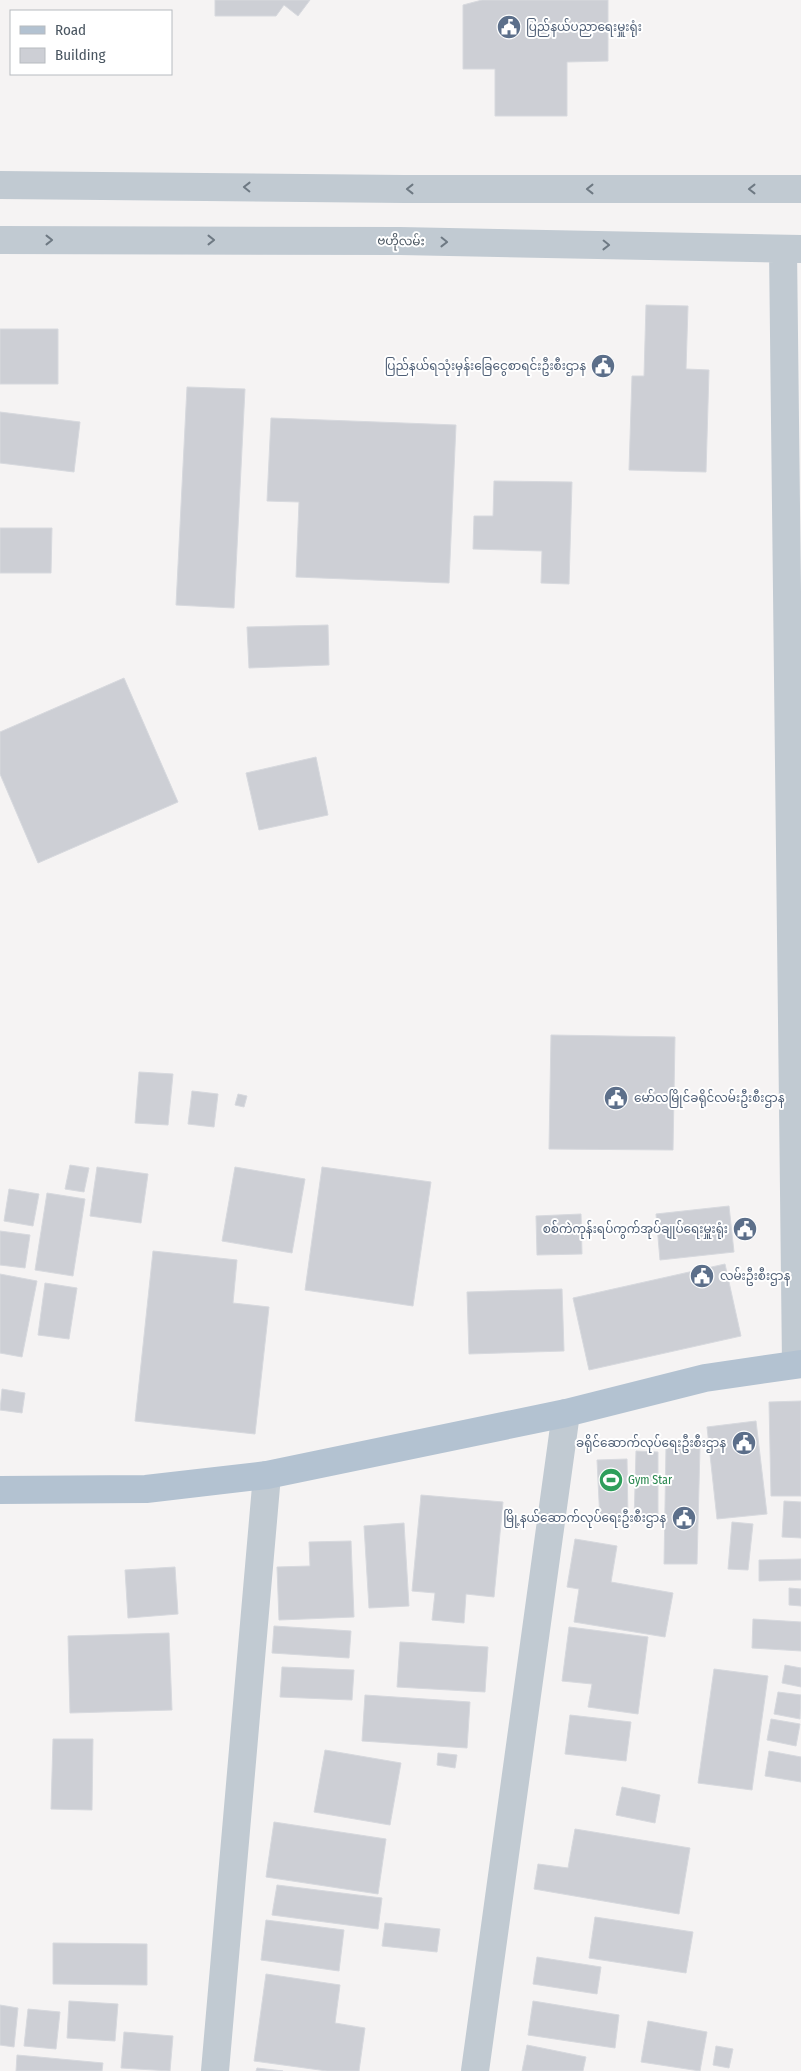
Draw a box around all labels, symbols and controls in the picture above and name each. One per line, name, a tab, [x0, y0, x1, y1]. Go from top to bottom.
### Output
legend	[10, 10, 172, 75]
public building icon: ပြည်နယ်ပညာရေးမှူးရုံး	[496, 14, 522, 40]
place label: ပြည်နယ်ပညာရေးမှူးရုံး	[526, 18, 642, 37]
text: Road	[55, 21, 86, 39]
text: Building	[55, 46, 106, 64]
one-way arrow	[243, 182, 251, 192]
one-way arrow	[406, 184, 414, 194]
one-way arrow	[586, 184, 594, 194]
one-way arrow	[748, 184, 756, 194]
street label: ဗဟိုလမ်း	[377, 232, 425, 251]
one-way arrow	[45, 235, 53, 245]
one-way arrow	[207, 235, 215, 246]
one-way arrow	[440, 237, 448, 247]
one-way arrow	[602, 240, 610, 250]
public building icon: ပြည်နယ်ရသုံးမှန်းခြေငွေစာရင်းဦးစီးဌာန	[590, 353, 616, 379]
place label: ပြည်နယ်ရသုံးမှန်းခြေငွေစာရင်းဦးစီးဌာန	[385, 357, 586, 376]
public building icon: မော်လမြိုင်ခရိုင်လမ်းဦးစီးဌာန	[603, 1085, 629, 1111]
place label: မော်လမြိုင်ခရိုင်လမ်းဦးစီးဌာန	[634, 1089, 785, 1108]
public building icon: စစ်ကဲကုန်းရပ်ကွက်အုပ်ချုပ်ရေးမှူးရုံး	[732, 1216, 758, 1242]
place label: စစ်ကဲကုန်းရပ်ကွက်အုပ်ချုပ်ရေးမှူးရုံး	[543, 1220, 728, 1239]
public building icon: လမ်းဦးစီးဌာန	[689, 1263, 715, 1289]
place label: လမ်းဦးစီးဌာန	[720, 1267, 790, 1286]
public building icon: ခရိုင်ဆောက်လုပ်ရေးဦးစီးဌာန	[731, 1430, 757, 1456]
place label: ခရိုင်ဆောက်လုပ်ရေးဦးစီးဌာန	[576, 1434, 726, 1453]
sports icon: Gym Star	[598, 1467, 624, 1493]
place label: Gym Star	[628, 1473, 673, 1487]
public building icon: မြို့နယ်ဆောက်လုပ်ရေးဦးစီးဌာန	[671, 1505, 697, 1531]
place label: မြို့နယ်ဆောက်လုပ်ရေးဦးစီးဌာန	[503, 1509, 666, 1528]

